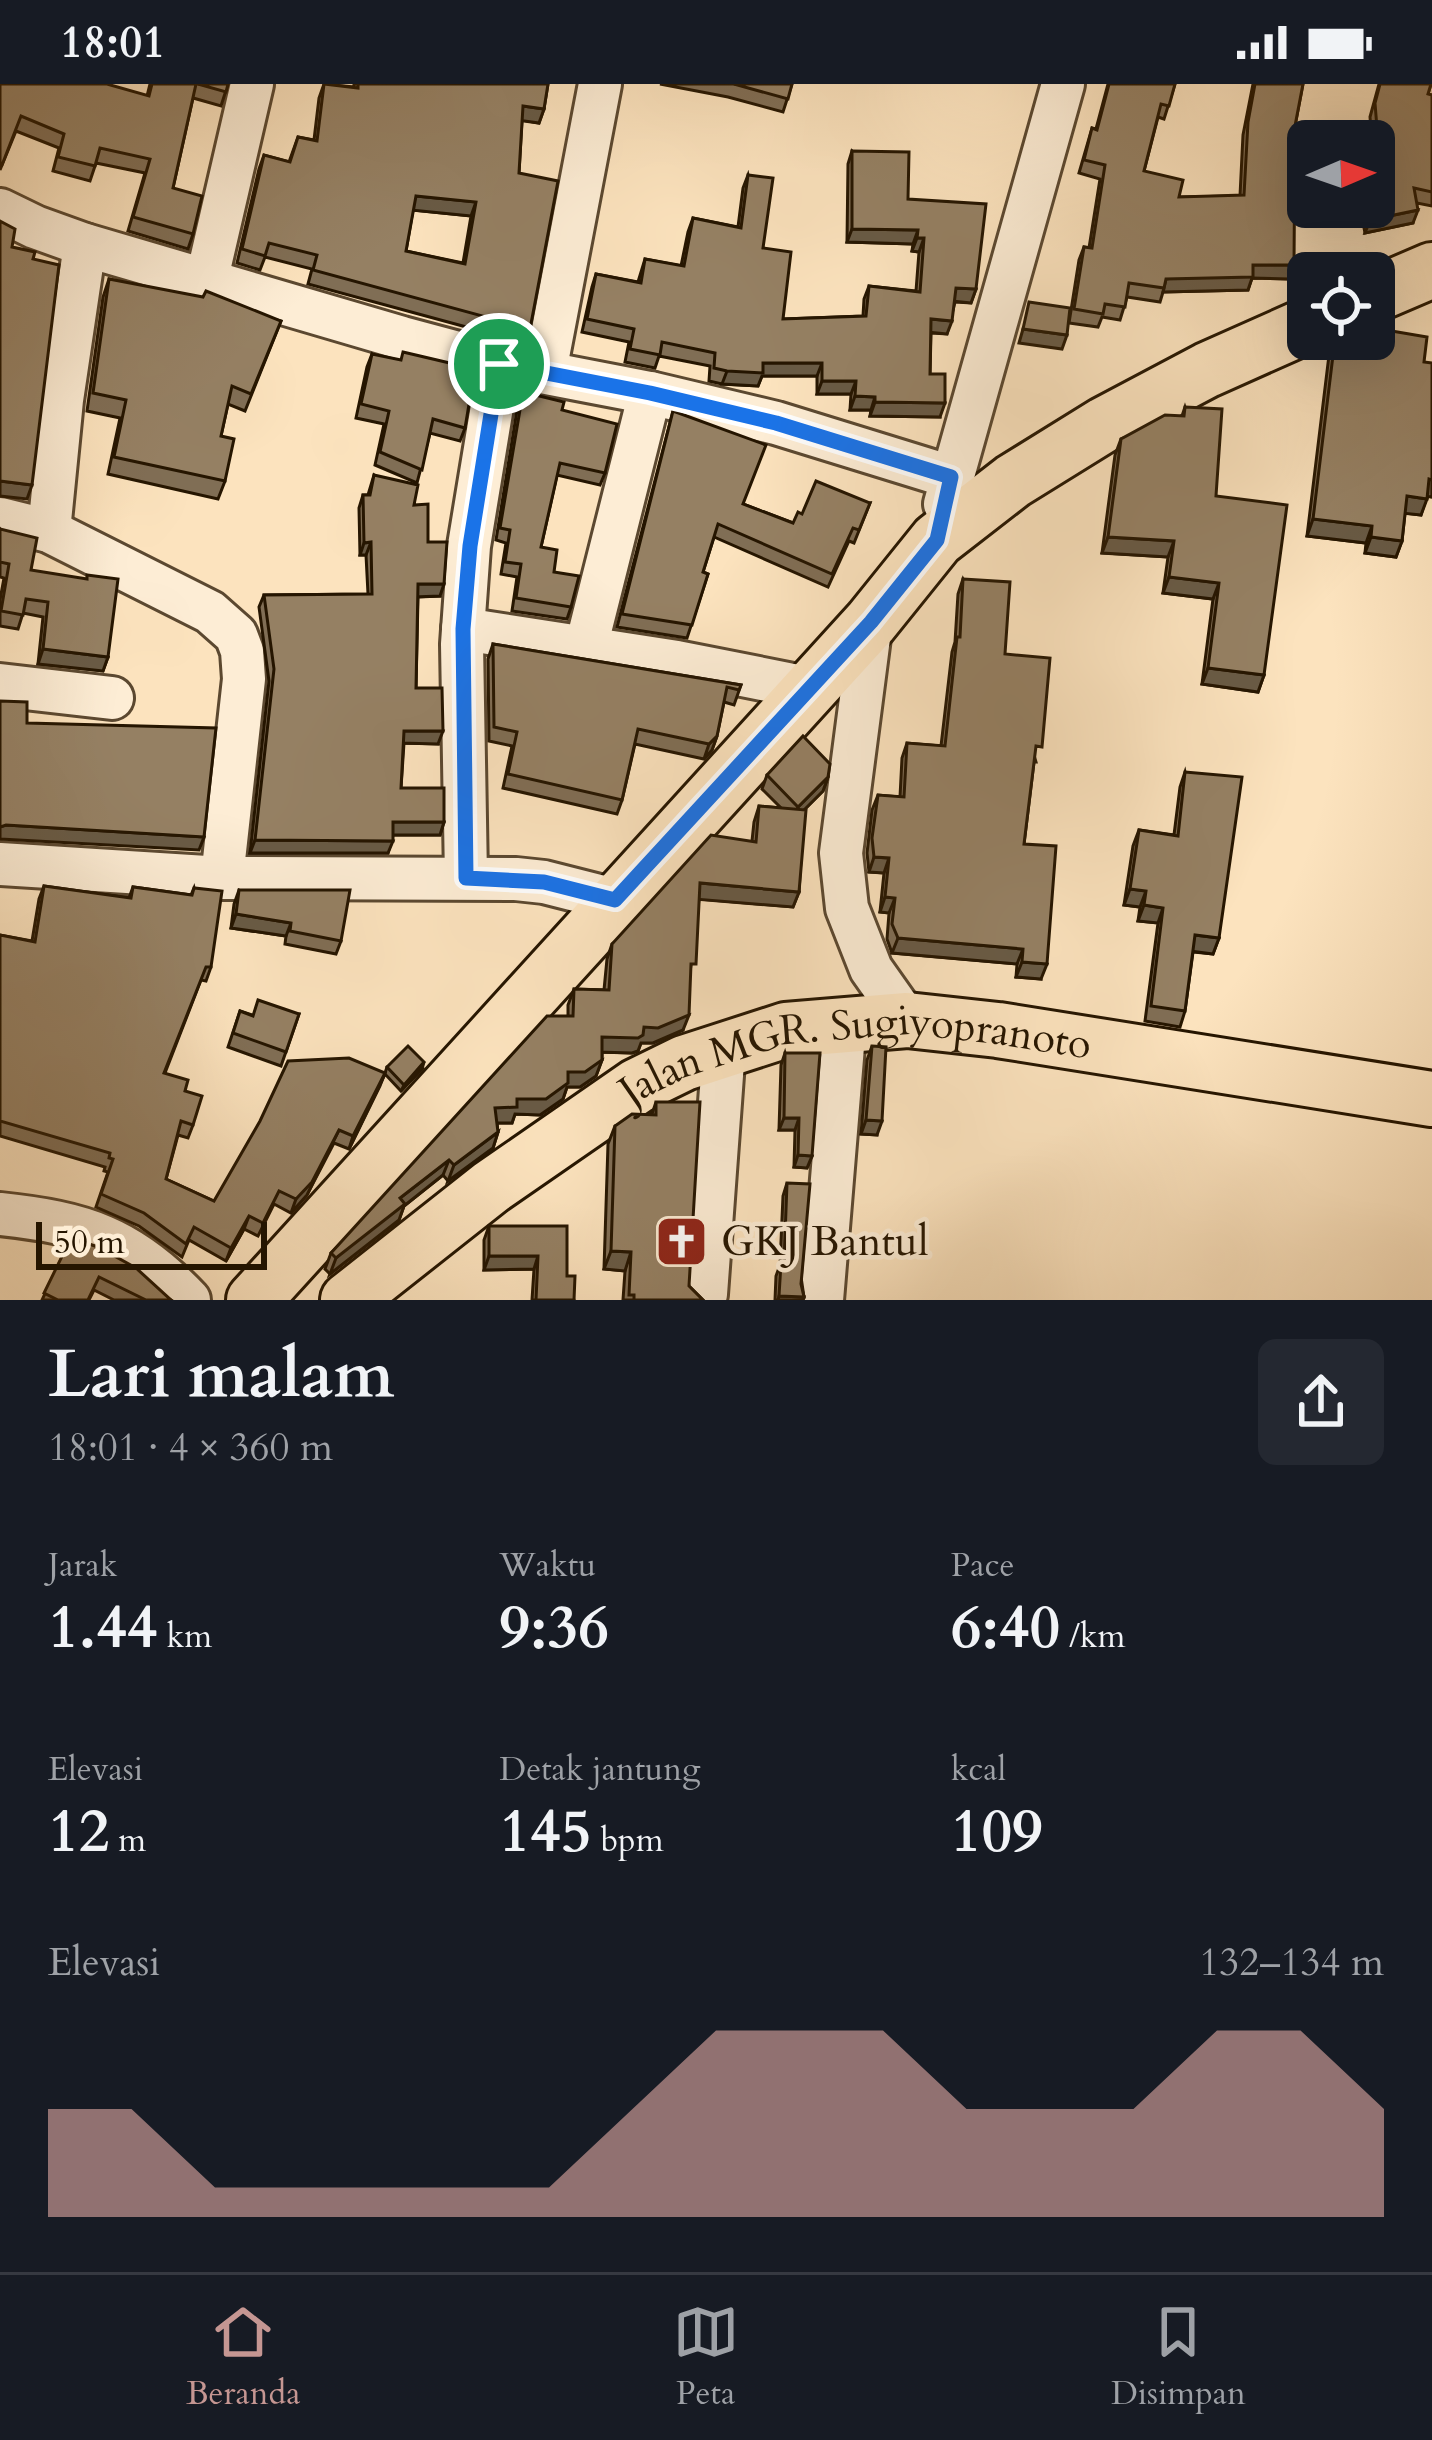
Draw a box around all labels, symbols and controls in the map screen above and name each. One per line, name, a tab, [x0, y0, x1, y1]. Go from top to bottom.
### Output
text: 18:01	[60, 12, 165, 73]
north arrow	[1287, 120, 1395, 228]
map controls	[1287, 120, 1395, 360]
button: locate	[1287, 252, 1395, 360]
pin	[448, 313, 550, 415]
icon: arrive	[466, 331, 532, 397]
street label: Jalan MGR. Sugiyopranoto	[602, 991, 1096, 1122]
church icon: GKJ Bantul	[654, 1213, 710, 1269]
place label: GKJ Bantul	[721, 1213, 929, 1270]
scale bar	[36, 1216, 267, 1269]
text: 50 m	[54, 1220, 125, 1265]
text: Lari malam	[48, 1331, 394, 1420]
button: share	[1258, 1339, 1384, 1465]
text: 18:01 · 4 × 360 m	[48, 1421, 333, 1474]
text: Jarak	[48, 1543, 117, 1588]
text: Waktu	[499, 1543, 596, 1588]
text: Pace	[951, 1543, 1014, 1588]
text: 1.44	[48, 1588, 158, 1669]
text: 9:36	[499, 1588, 609, 1669]
text: 6:40	[951, 1588, 1060, 1669]
text: km	[158, 1614, 212, 1659]
text: /km	[1060, 1614, 1125, 1659]
text: Elevasi	[48, 1747, 143, 1792]
text: Detak jantung	[499, 1747, 700, 1792]
text: kcal	[951, 1747, 1006, 1792]
text: 12	[48, 1792, 109, 1873]
text: 145	[499, 1792, 592, 1873]
text: 109	[951, 1792, 1043, 1873]
text: m	[109, 1818, 146, 1863]
text: bpm	[592, 1818, 664, 1863]
text: Elevasi	[48, 1936, 160, 1989]
text: 132–134 m	[1199, 1936, 1384, 1989]
tab: Beranda	[186, 2299, 300, 2416]
tab: Peta	[673, 2299, 739, 2416]
tab: Disimpan	[1111, 2299, 1246, 2416]

